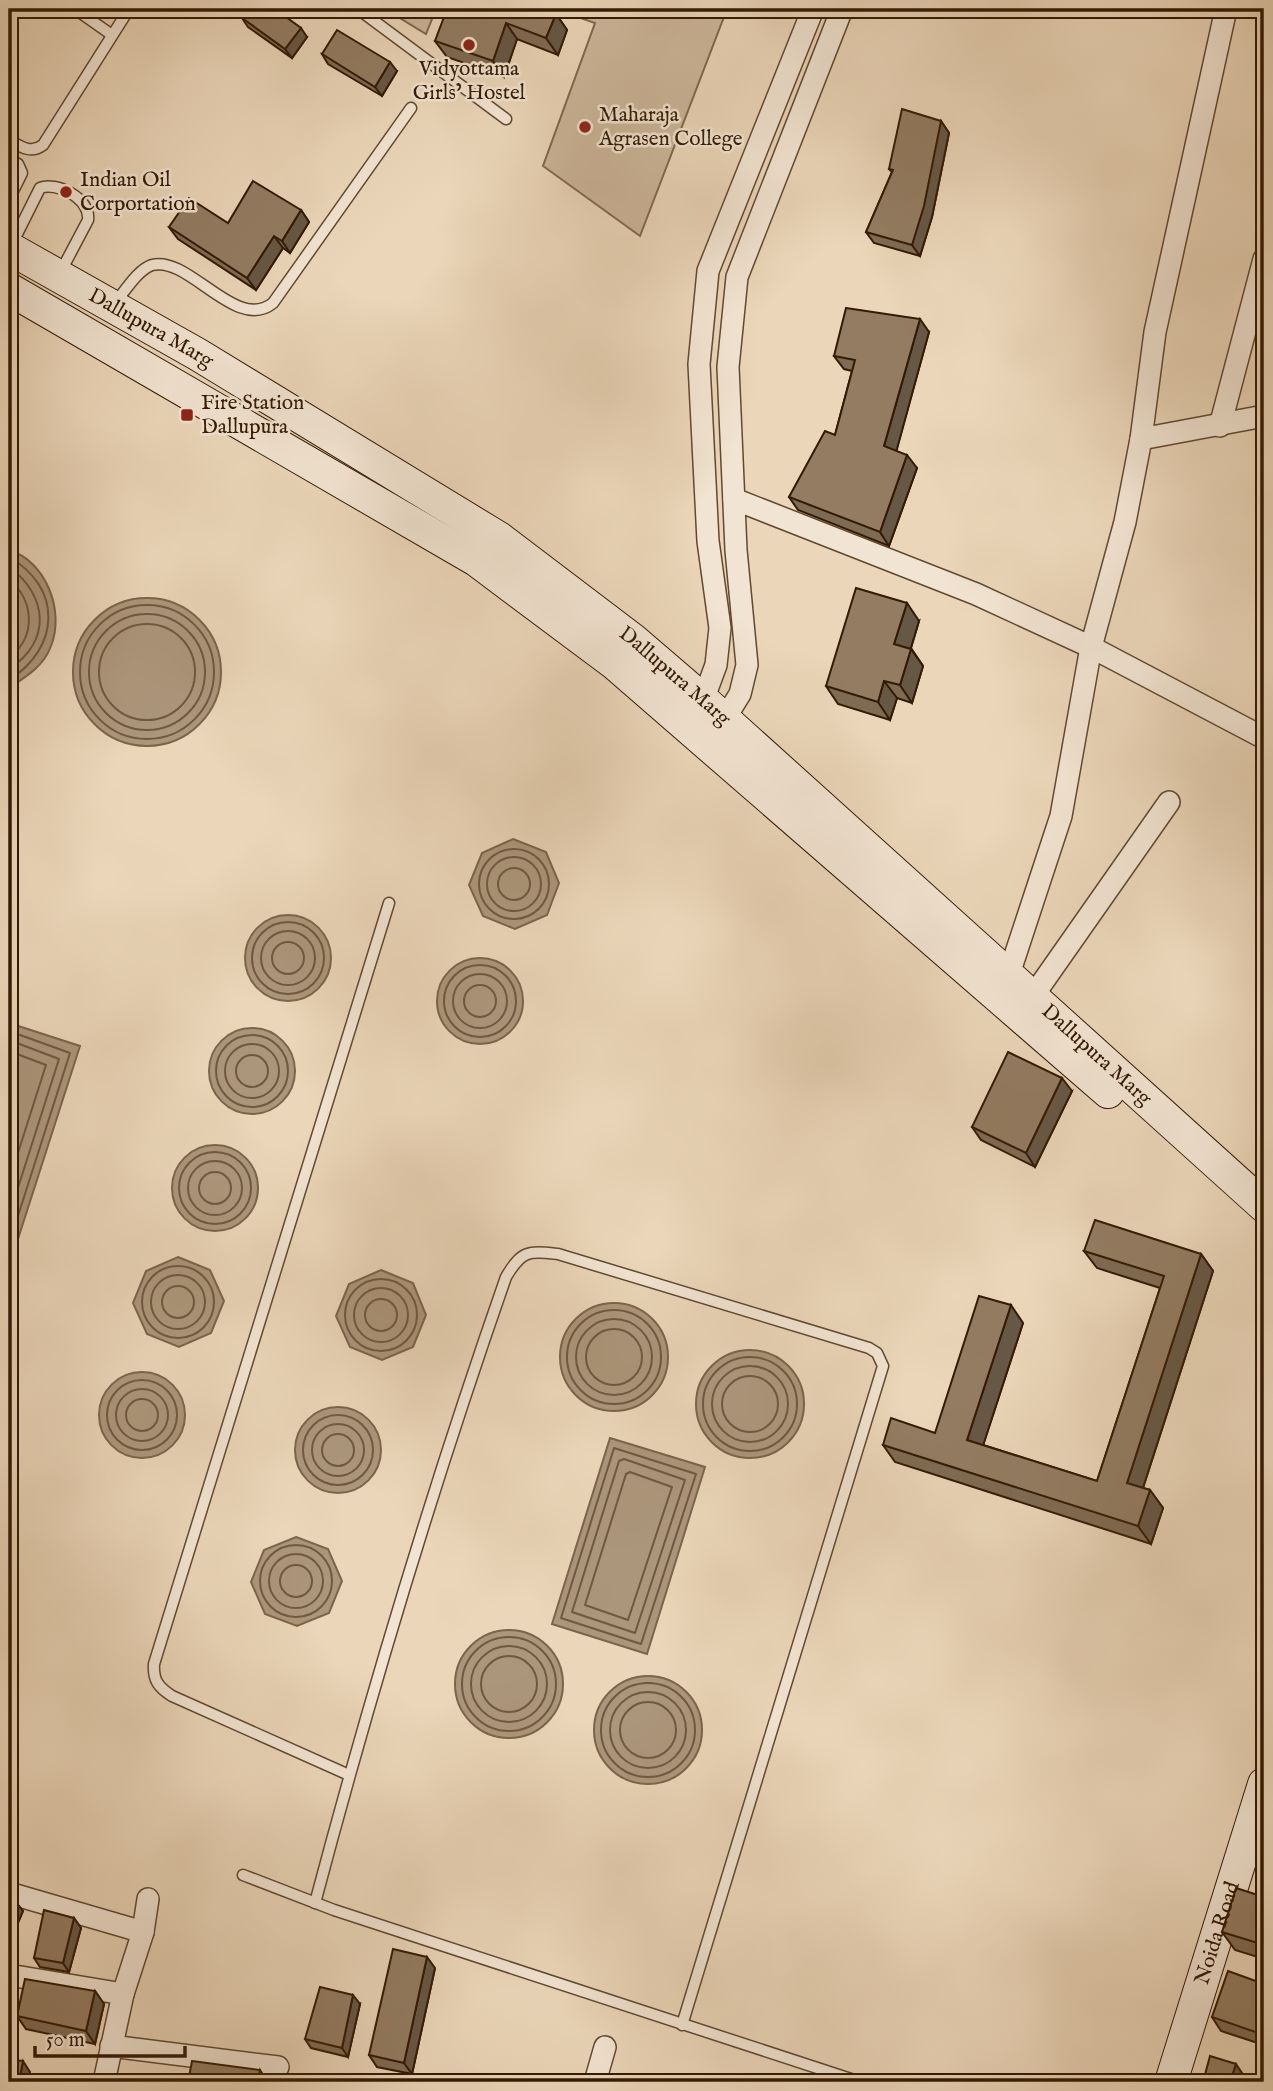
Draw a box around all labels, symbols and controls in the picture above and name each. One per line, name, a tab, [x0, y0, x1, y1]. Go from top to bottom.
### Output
marker: Vidyottama Girls’ Hostel	[461, 37, 477, 53]
place label: Vidyottama Girls’ Hostel	[413, 56, 526, 107]
place label: Maharaja Agrasen College	[598, 102, 743, 153]
marker: Maharaja Agrasen College	[577, 119, 593, 135]
place label: Indian Oil Corportation	[80, 167, 196, 218]
marker: Indian Oil Corportation	[58, 184, 74, 200]
street label: Dallupura Marg	[83, 282, 219, 375]
place label: Fire Station Dallupura	[201, 390, 304, 441]
marker: Fire Station Dallupura	[179, 407, 195, 423]
street label: Dallupura Marg	[613, 620, 737, 732]
street label: Dallupura Marg	[1036, 998, 1158, 1112]
street label: Noida Road	[1189, 1877, 1246, 1988]
scale bar	[35, 2014, 186, 2058]
text: 50 m	[46, 2027, 85, 2054]

